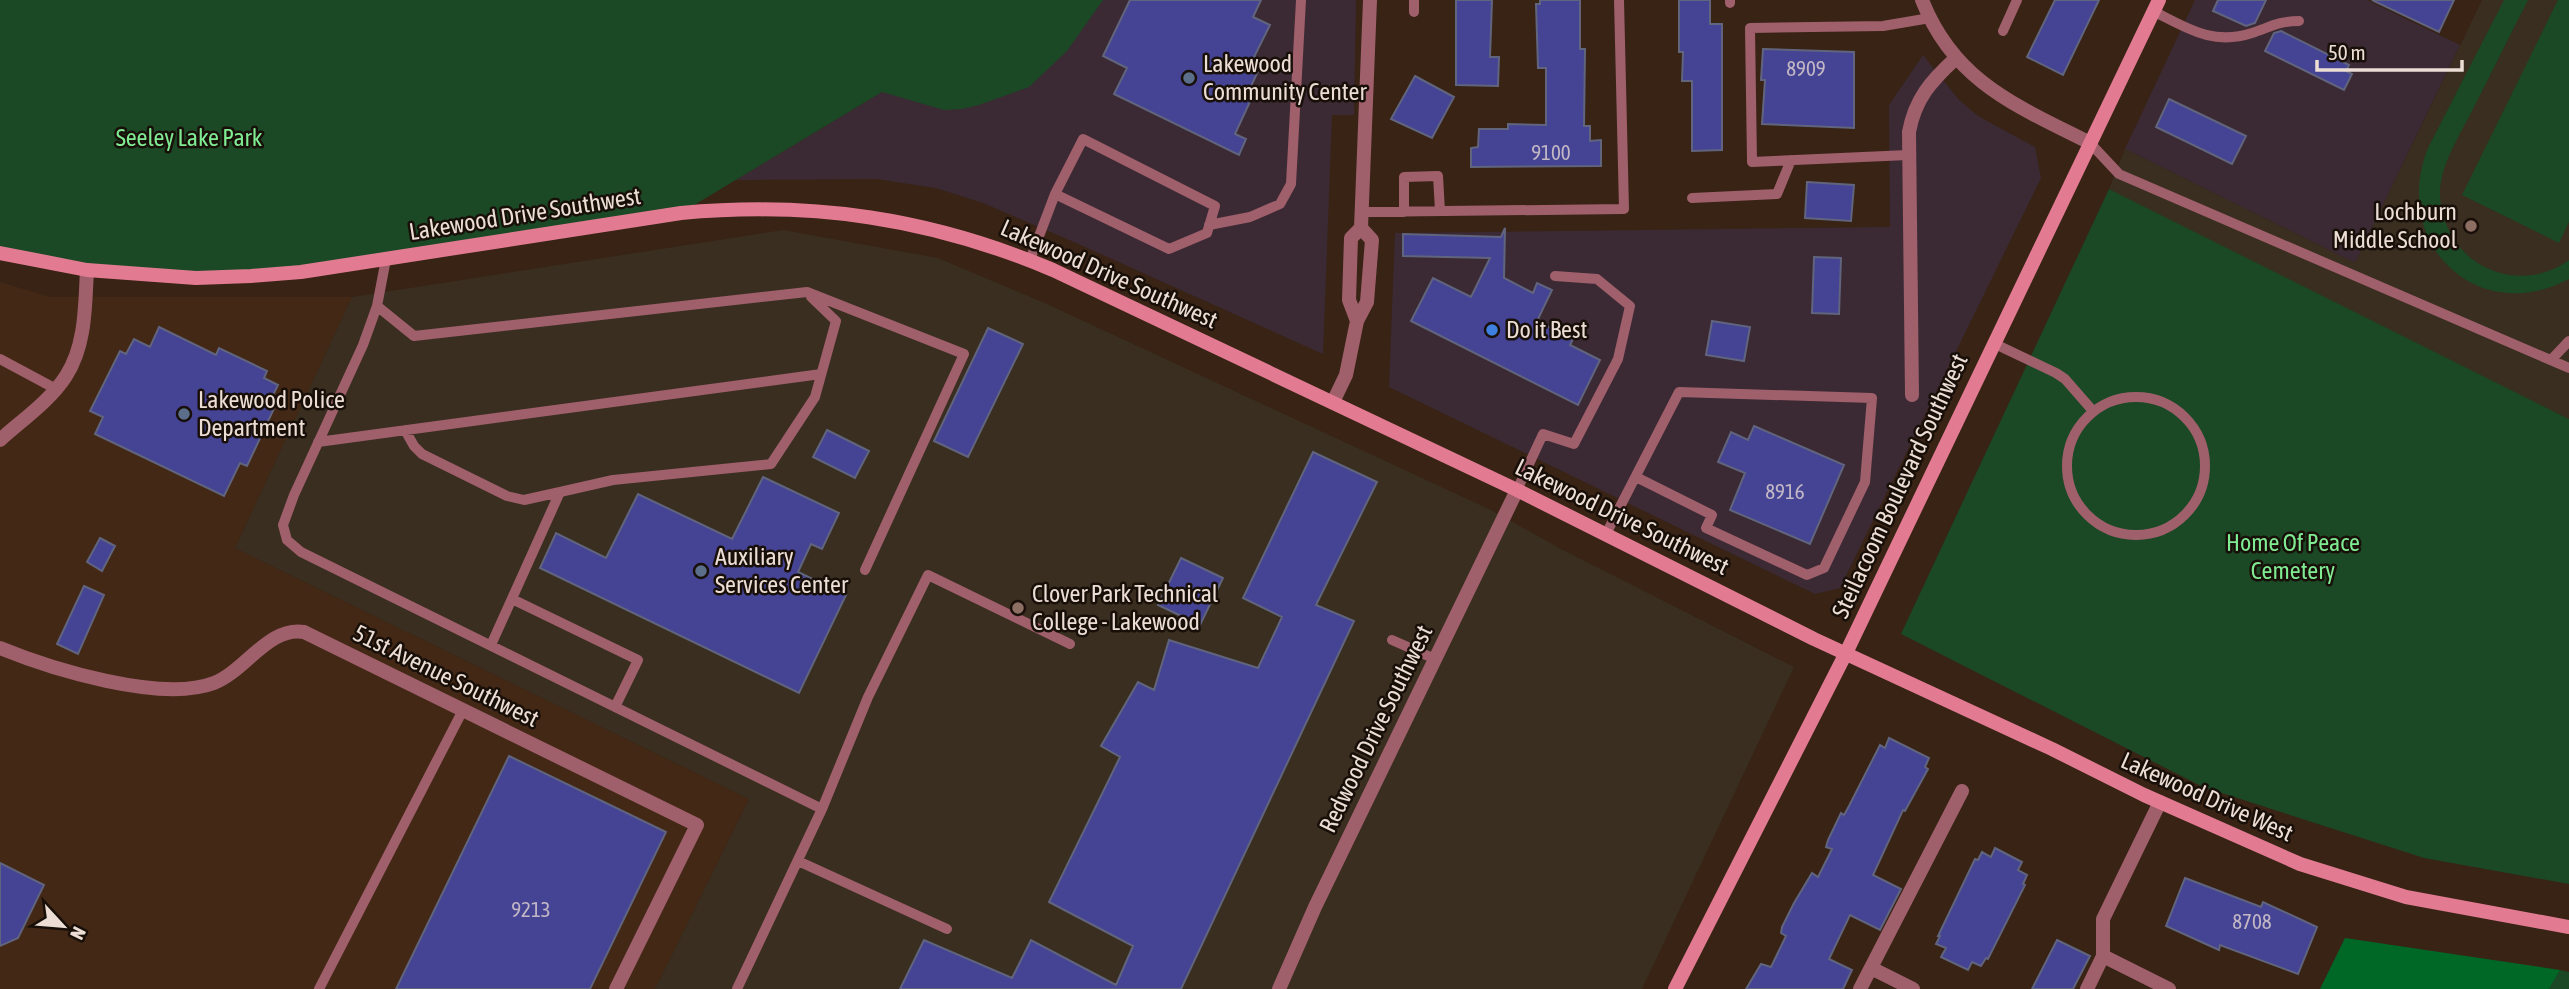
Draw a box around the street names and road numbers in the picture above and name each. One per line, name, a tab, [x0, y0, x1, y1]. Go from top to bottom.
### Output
street label: Lakewood Drive Southwest	[407, 182, 643, 245]
street label: Lakewood Drive Southwest	[997, 214, 1222, 334]
street label: Steilacoom Boulevard Southwest	[1826, 349, 1973, 622]
street label: Lakewood Drive Southwest	[1511, 453, 1733, 580]
street label: 51st Avenue Southwest	[349, 619, 543, 732]
street label: Redwood Drive Southwest	[1314, 621, 1438, 837]
street label: Lakewood Drive West	[2117, 747, 2297, 847]

